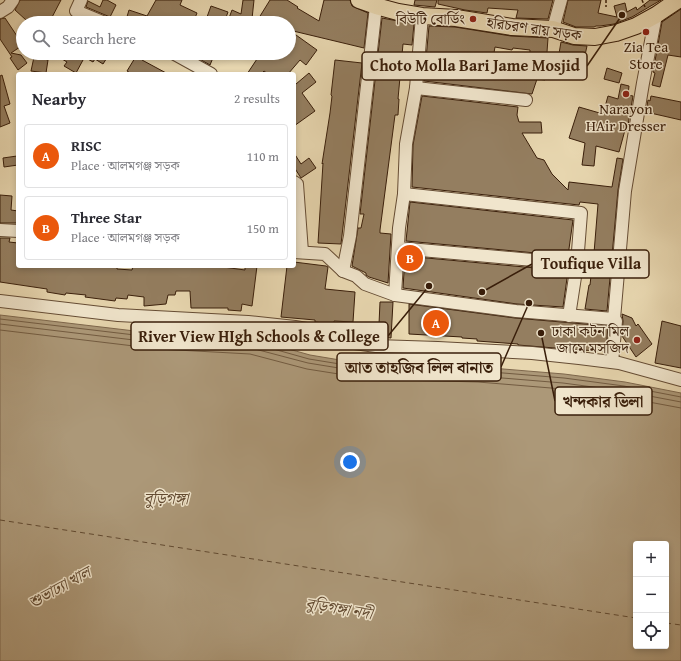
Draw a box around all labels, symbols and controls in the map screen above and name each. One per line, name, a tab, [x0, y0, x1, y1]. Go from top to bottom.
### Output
place label: বিউটি বোর্ডিং	[395, 8, 465, 29]
street label: হরিচরণ রায় সড়ক	[484, 11, 583, 46]
marker: বিউটি বোর্ডিং	[468, 14, 478, 24]
search box	[16, 16, 296, 60]
icon: search	[30, 27, 52, 49]
marker: Zia Tea Store	[641, 27, 651, 37]
text: Search here	[62, 28, 136, 49]
place label: Zia Tea Store	[624, 36, 668, 74]
callout: Choto Molla Bari Jame Mosjid	[362, 52, 587, 80]
text: Choto Molla Bari Jame Mosjid	[370, 53, 581, 77]
text: Nearby	[32, 86, 86, 111]
text: 2 results	[234, 89, 280, 108]
marker: Narayon HAir Dresser	[621, 89, 631, 99]
place label: Narayon HAir Dresser	[586, 98, 666, 136]
text: RISC	[71, 135, 102, 156]
text: A	[42, 147, 50, 166]
text: 110 m	[247, 147, 279, 166]
text: Place · আলমগঞ্জ সড়ক	[71, 156, 180, 175]
text: Three Star	[71, 207, 142, 228]
text: B	[42, 219, 50, 238]
text: 150 m	[247, 219, 279, 238]
text: Place · আলমগঞ্জ সড়ক	[71, 228, 180, 247]
pin: B	[397, 243, 423, 273]
callout: Toufique Villa	[532, 250, 649, 278]
text: Toufique Villa	[541, 251, 642, 275]
pin: A	[423, 308, 449, 338]
place label: ঢাকা কটন মিল জামে মসজিদ	[551, 320, 630, 358]
callout: River View HIgh Schools & College	[131, 322, 388, 350]
text: River View HIgh Schools & College	[138, 324, 380, 348]
marker: ঢাকা কটন মিল জামে মসজিদ	[632, 335, 642, 345]
callout: আত তাহজিব লিল বানাত	[337, 353, 501, 381]
text: আত তাহজিব লিল বানাত	[344, 355, 494, 379]
callout: খন্দকার ভিলা	[555, 387, 652, 415]
text: খন্দকার ভিলা	[563, 389, 643, 413]
your location	[340, 452, 360, 472]
water label: বুড়িগঙ্গা	[144, 486, 190, 510]
map controls	[633, 541, 669, 649]
button: +	[633, 541, 669, 577]
water label: শুভাঢ্যা খাল	[23, 559, 97, 614]
button: −	[633, 577, 669, 613]
water label: বুড়িগঙ্গা নদী	[304, 591, 376, 625]
button: locate	[633, 613, 669, 649]

